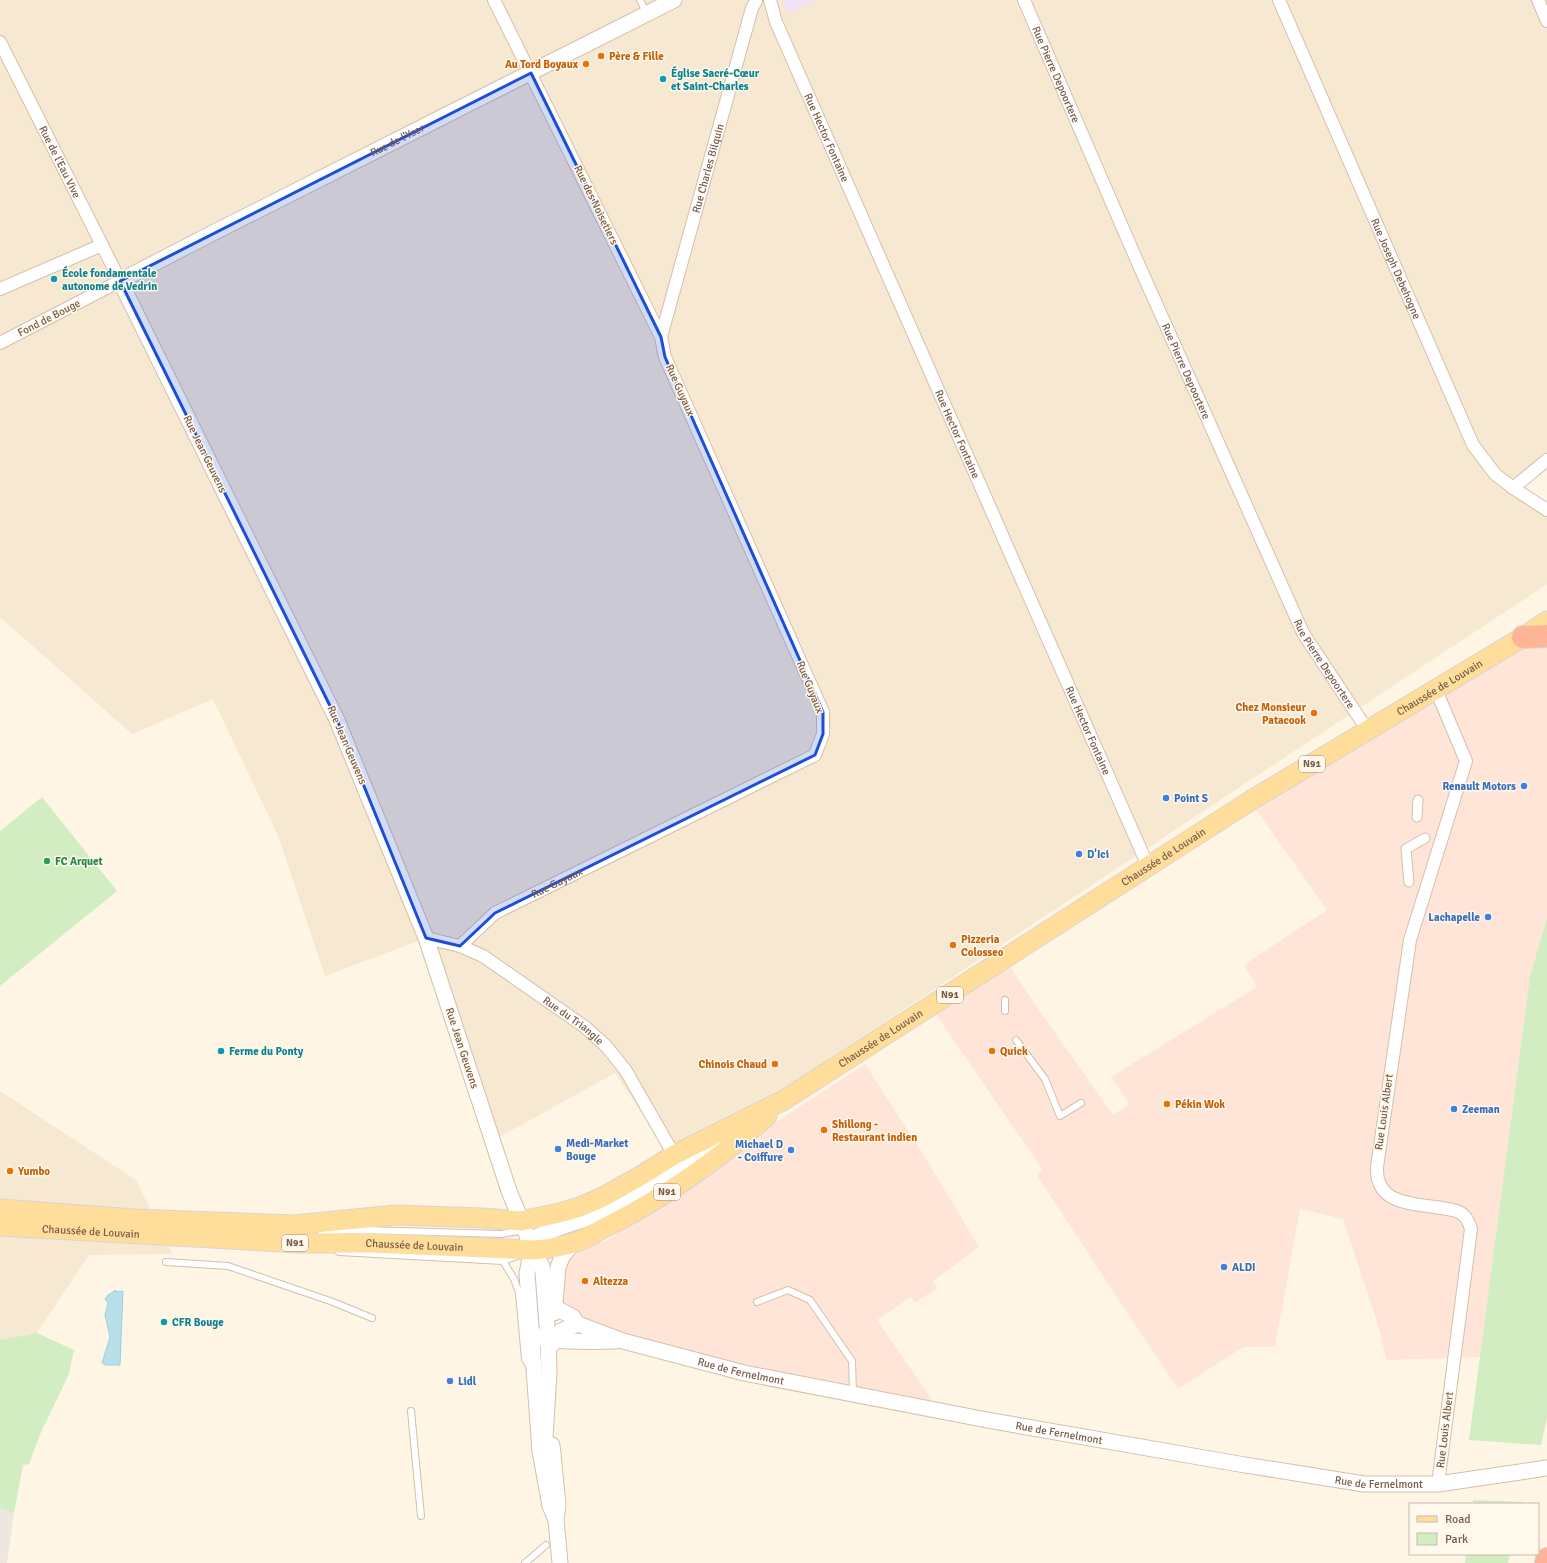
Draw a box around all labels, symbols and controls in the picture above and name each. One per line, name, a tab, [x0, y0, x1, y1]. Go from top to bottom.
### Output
street label: Rue Pierre Depoortere	[1030, 24, 1083, 125]
place label: Père & Fille	[609, 50, 664, 63]
marker: Père & Fille	[596, 51, 606, 61]
place label: Au Tord Boyaux	[505, 58, 579, 71]
marker: Au Tord Boyaux	[581, 59, 591, 69]
place label: Église Sacré-Cœur et Saint-Charles	[671, 66, 760, 93]
marker: Église Sacré-Cœur et Saint-Charles	[658, 74, 668, 84]
street label: Rue Hector Fontaine	[802, 91, 852, 184]
street label: Rue de l'Yser	[368, 121, 426, 159]
street label: Rue Charles Bilquin	[689, 122, 726, 214]
street label: Rue de l'Eau Vive	[37, 124, 84, 200]
street label: Rue des Noisetiers	[571, 163, 621, 247]
street label: Rue Joseph Debehogne	[1368, 216, 1424, 321]
place label: École fondamentale autonome de Vedrin	[62, 266, 157, 293]
marker: École fondamentale autonome de Vedrin	[49, 274, 59, 284]
street label: Fond de Bouge	[15, 297, 83, 339]
street label: Rue Pierre Depoortere	[1159, 321, 1213, 421]
street label: Rue Guyaux	[663, 362, 697, 418]
street label: Rue Hector Fontaine	[932, 388, 983, 480]
street label: Rue Jean Geuvens	[181, 413, 229, 495]
street label: Rue Pierre Depoortere	[1291, 617, 1358, 711]
street label: Chaussée de Louvain	[1394, 656, 1485, 718]
street label: Rue Guyaux	[794, 659, 826, 715]
street label: Rue Hector Fontaine	[1063, 684, 1113, 777]
place label: Chez Monsieur Patacook	[1236, 701, 1307, 727]
street label: Rue Jean Geuvens	[325, 704, 370, 787]
marker: Chez Monsieur Patacook	[1309, 708, 1319, 718]
road number: N91	[1299, 756, 1325, 772]
place label: Renault Motors	[1442, 780, 1516, 793]
marker: Renault Motors	[1519, 781, 1529, 791]
place label: Point S	[1174, 792, 1208, 805]
marker: Point S	[1161, 793, 1171, 803]
street label: Chaussée de Louvain	[1119, 825, 1208, 889]
place label: D'Ici	[1087, 848, 1109, 861]
marker: D'Ici	[1074, 849, 1084, 859]
place label: FC Arquet	[55, 855, 103, 868]
marker: FC Arquet	[42, 856, 52, 866]
street label: Rue Guyaux	[529, 864, 584, 901]
place label: Lachapelle	[1428, 911, 1481, 924]
marker: Lachapelle	[1483, 912, 1493, 922]
place label: Pizzeria Colosseo	[961, 933, 1004, 959]
marker: Pizzeria Colosseo	[948, 940, 958, 950]
road number: N91	[937, 987, 963, 1003]
street label: Rue du Triangle	[541, 993, 606, 1047]
street label: Rue Jean Geuvens	[443, 1006, 481, 1090]
street label: Chaussée de Louvain	[836, 1006, 925, 1070]
place label: Ferme du Ponty	[229, 1045, 304, 1058]
place label: Quick	[1000, 1045, 1028, 1058]
marker: Ferme du Ponty	[216, 1046, 226, 1056]
marker: Quick	[987, 1046, 997, 1056]
place label: Chinois Chaud	[698, 1058, 767, 1071]
marker: Chinois Chaud	[770, 1059, 780, 1069]
street label: Rue Louis Albert	[1372, 1073, 1396, 1151]
place label: Pékin Wok	[1175, 1098, 1225, 1111]
marker: Pékin Wok	[1162, 1099, 1172, 1109]
place label: Zeeman	[1462, 1103, 1500, 1116]
marker: Zeeman	[1449, 1104, 1459, 1114]
place label: Shillong - Restaurant indien	[832, 1118, 917, 1144]
marker: Shillong - Restaurant indien	[819, 1125, 829, 1135]
place label: Medi-Market Bouge	[566, 1137, 628, 1163]
place label: Michael D - Coiffure	[735, 1138, 784, 1164]
marker: Medi-Market Bouge	[553, 1144, 563, 1154]
marker: Michael D - Coiffure	[786, 1145, 796, 1155]
place label: Yumbo	[17, 1165, 50, 1178]
marker: Yumbo	[5, 1166, 15, 1176]
road number: N91	[654, 1184, 680, 1200]
street label: Chaussée de Louvain	[42, 1222, 140, 1240]
road number: N91	[282, 1235, 308, 1251]
street label: Chaussée de Louvain	[366, 1237, 464, 1254]
place label: ALDI	[1232, 1261, 1256, 1274]
marker: ALDI	[1219, 1262, 1229, 1272]
place label: Altezza	[593, 1275, 629, 1288]
marker: Altezza	[580, 1276, 590, 1286]
place label: CFR Bouge	[172, 1316, 224, 1329]
marker: CFR Bouge	[159, 1317, 169, 1327]
street label: Rue de Fernelmont	[696, 1355, 785, 1387]
place label: Lidl	[458, 1375, 477, 1388]
marker: Lidl	[445, 1376, 455, 1386]
street label: Rue Louis Albert	[1434, 1391, 1456, 1469]
street label: Rue de Fernelmont	[1014, 1419, 1104, 1447]
street label: Rue de Fernelmont	[1334, 1473, 1423, 1491]
legend	[1409, 1503, 1539, 1555]
text: Road	[1445, 1512, 1471, 1527]
text: Park	[1445, 1532, 1468, 1547]

